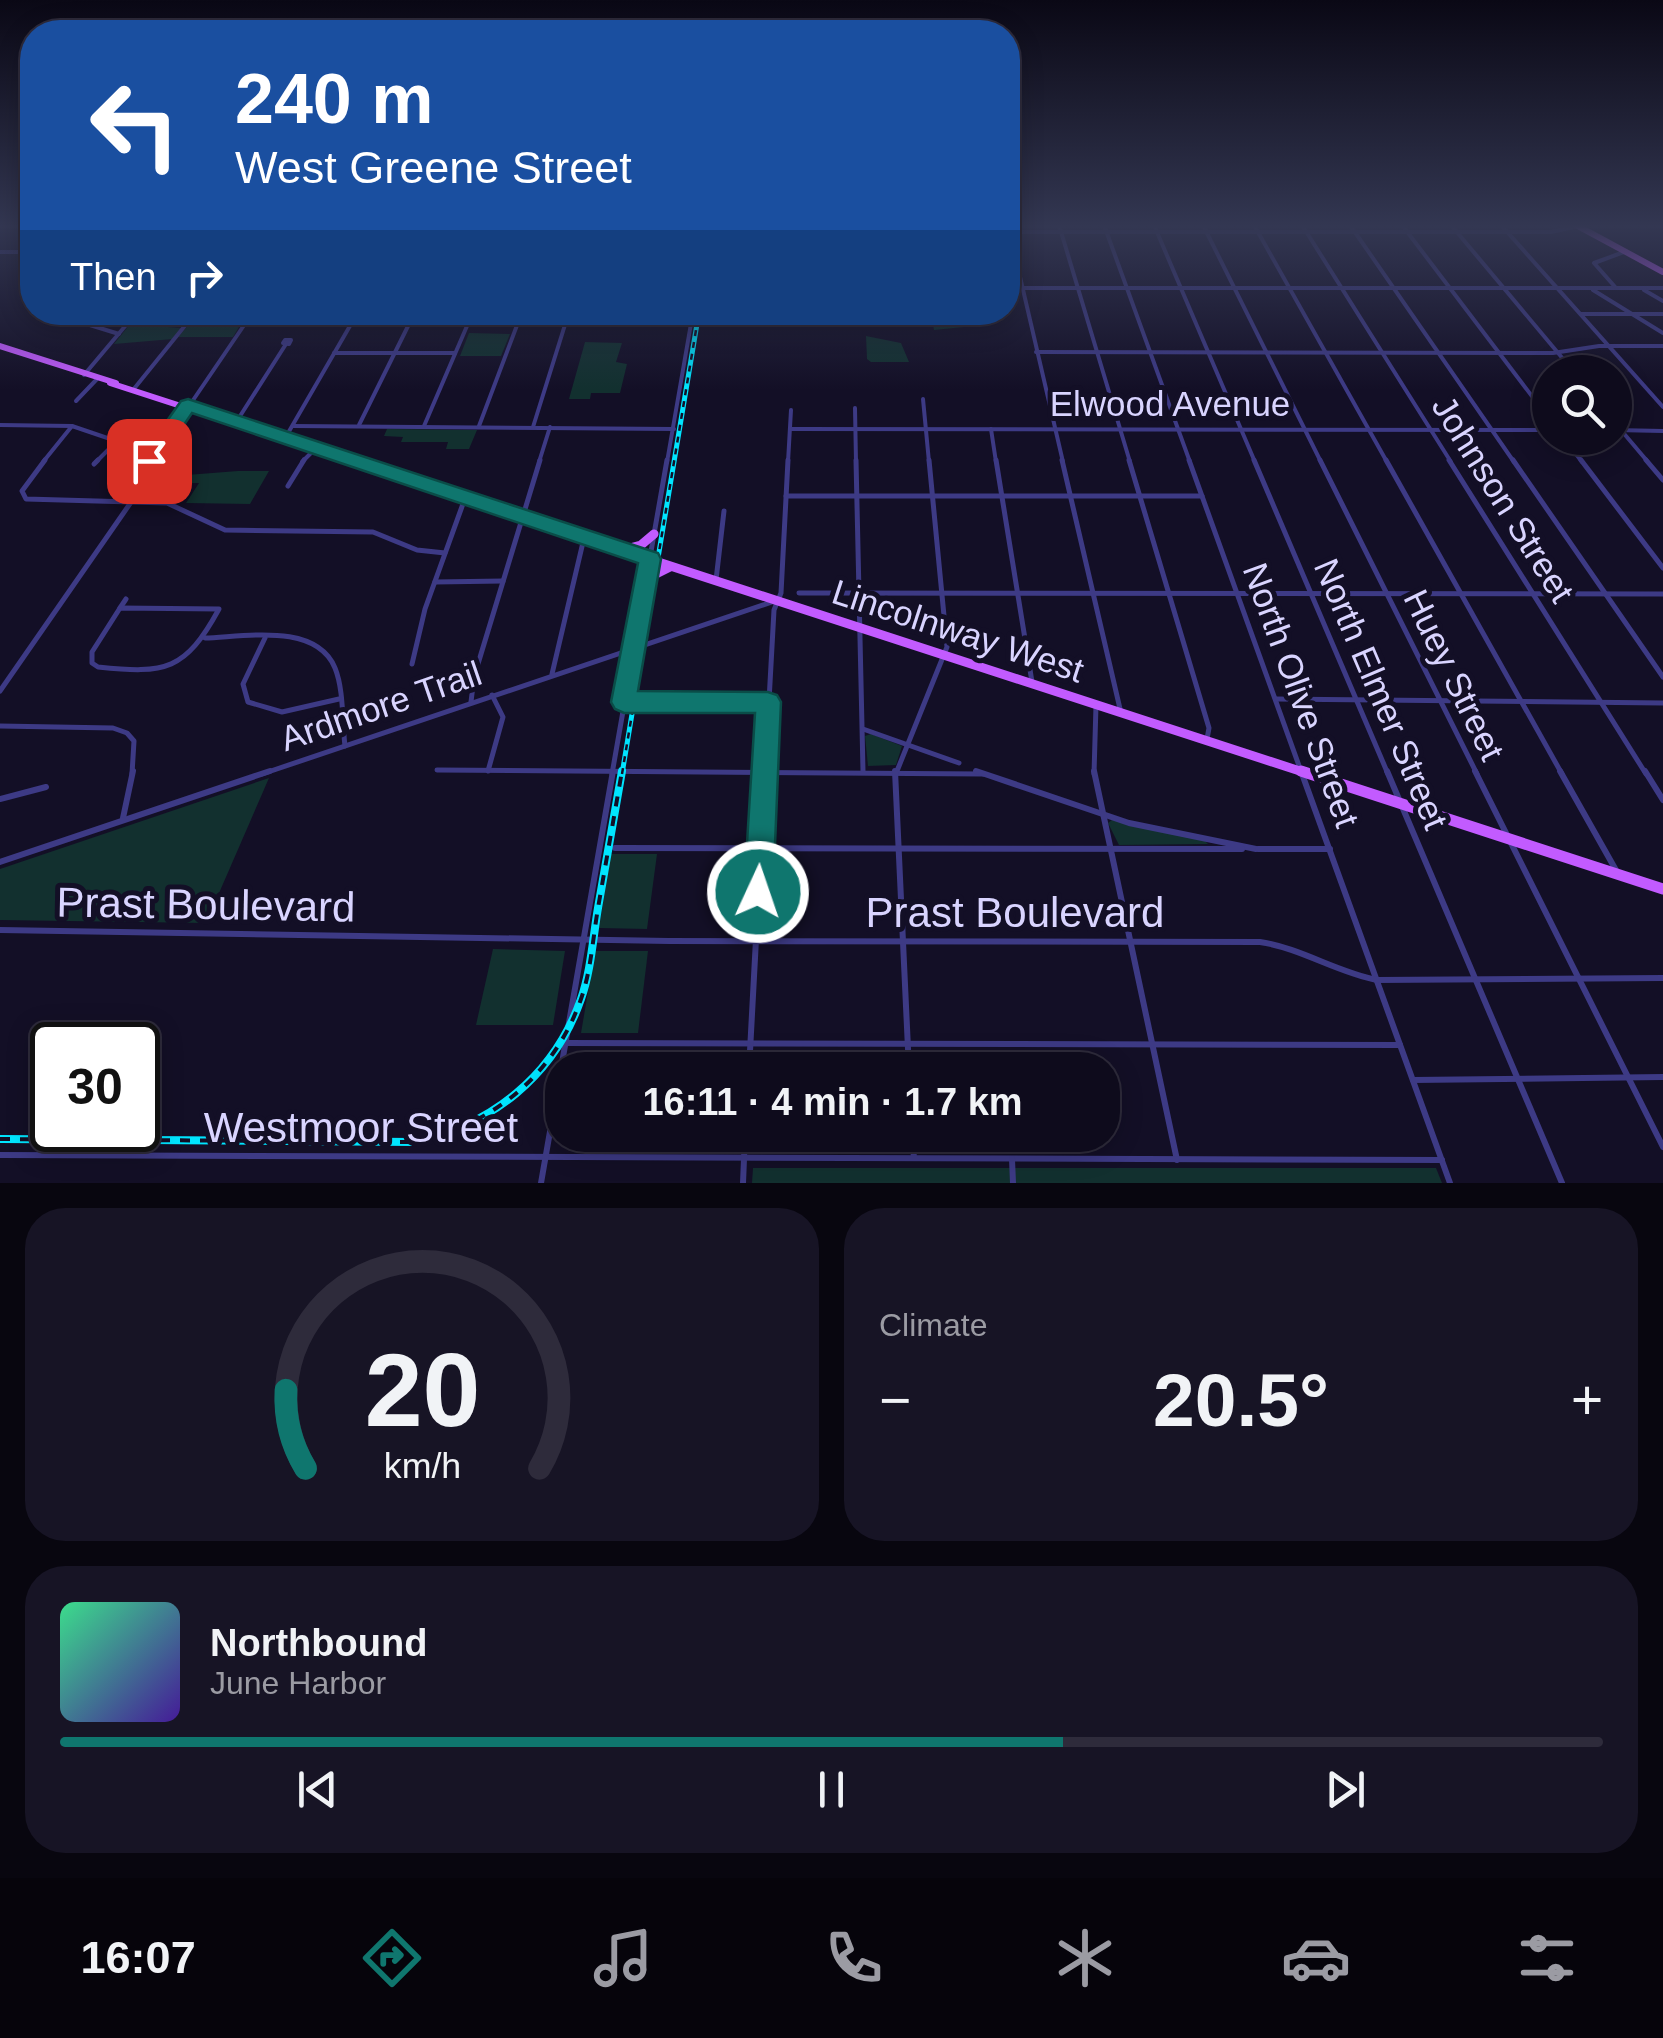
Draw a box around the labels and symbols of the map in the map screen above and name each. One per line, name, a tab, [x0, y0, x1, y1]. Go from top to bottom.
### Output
street label: Elwood Avenue	[1050, 384, 1290, 423]
street label: Johnson Street	[1425, 389, 1582, 609]
pin	[107, 419, 192, 504]
street label: North Elmer Street	[1307, 553, 1456, 835]
street label: North Olive Street	[1236, 557, 1367, 832]
street label: Lincolnway West	[828, 572, 1089, 690]
street label: Huey Street	[1396, 583, 1513, 767]
street label: Ardmore Trail	[275, 653, 486, 758]
position arrow	[706, 840, 810, 944]
street label: Prast Boulevard	[56, 878, 356, 931]
street label: Prast Boulevard	[866, 889, 1164, 936]
speed limit sign: 30	[30, 1022, 160, 1152]
street label: Westmoor Street	[204, 1104, 518, 1151]

